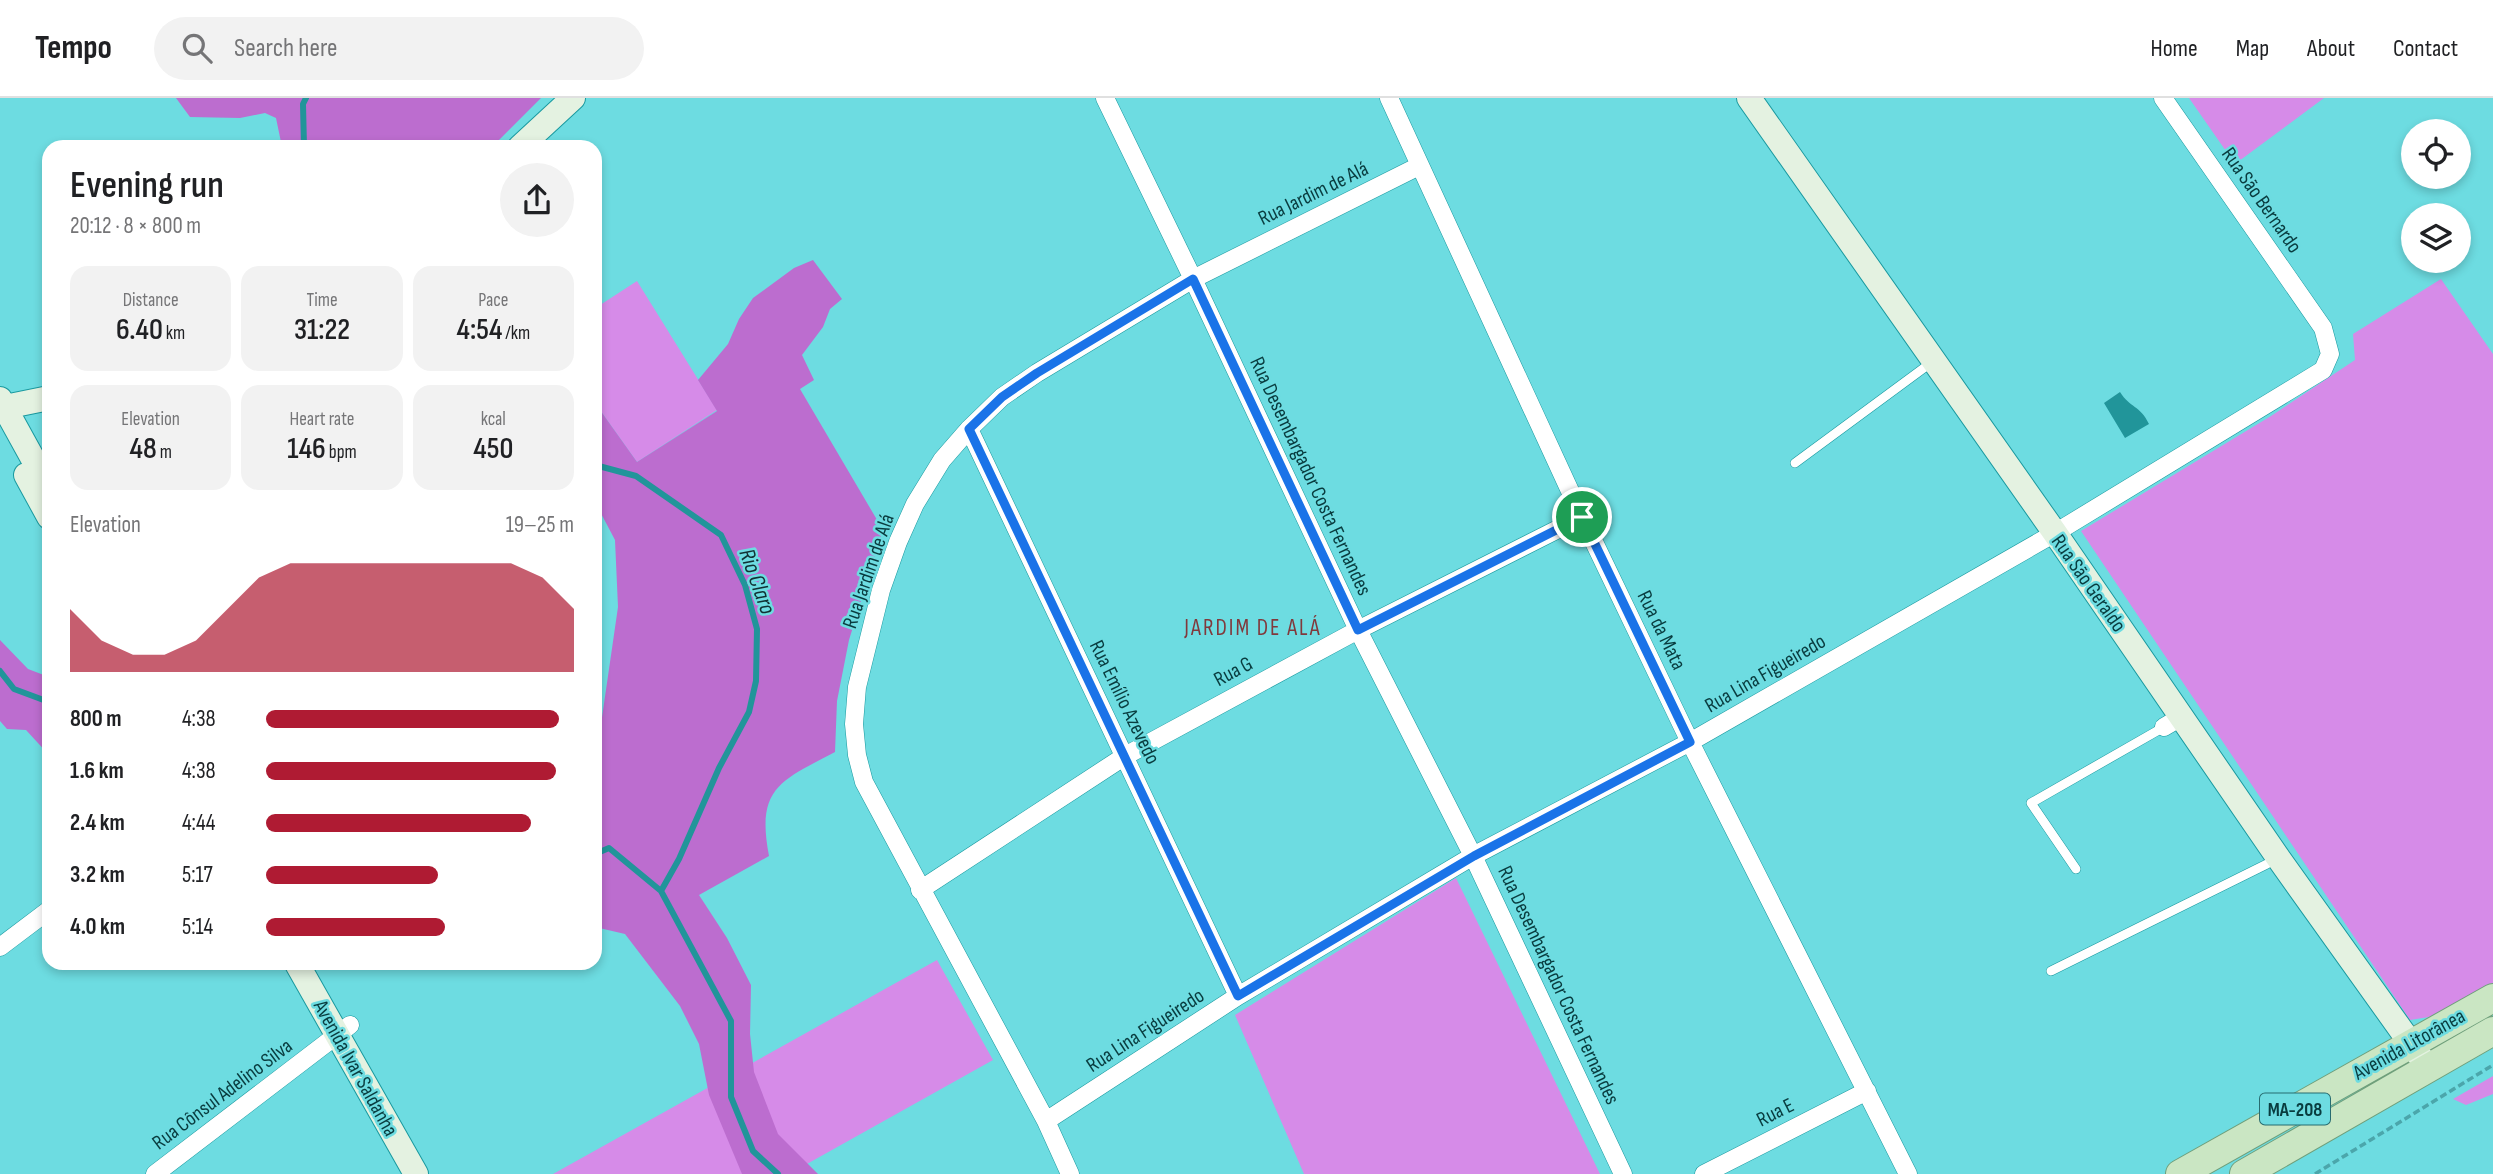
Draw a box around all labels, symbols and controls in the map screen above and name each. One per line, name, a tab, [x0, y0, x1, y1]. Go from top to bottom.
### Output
search box	[154, 17, 644, 80]
text: Tempo	[35, 28, 112, 68]
icon: search	[178, 29, 216, 67]
text: Search here	[234, 33, 337, 64]
text: Home	[2150, 34, 2198, 63]
text: Map	[2236, 34, 2269, 63]
text: About	[2307, 34, 2355, 63]
text: Contact	[2393, 34, 2458, 63]
map controls	[2401, 119, 2471, 273]
button: locate	[2401, 119, 2471, 189]
street label: Rua São Bernardo	[2216, 143, 2307, 258]
street label: Rua Jardim de Alá	[1254, 156, 1372, 231]
text: Evening run	[70, 163, 224, 208]
button: share	[500, 163, 574, 237]
button: layers	[2401, 203, 2471, 273]
text: 20:12 · 8 × 800 m	[70, 212, 201, 240]
text: Distance	[123, 289, 179, 312]
text: Time	[306, 289, 338, 312]
text: Pace	[478, 289, 508, 312]
text: 6.40	[116, 312, 163, 348]
text: 31:22	[294, 312, 350, 348]
text: 4:54	[457, 312, 502, 348]
text: km	[163, 322, 185, 345]
text: /km	[502, 322, 530, 345]
street label: Rua Desembargador Costa Fernandes	[1244, 353, 1377, 599]
text: Elevation	[121, 408, 180, 431]
text: Heart rate	[290, 408, 354, 431]
text: kcal	[481, 408, 506, 431]
text: 48	[129, 431, 157, 467]
text: 146	[287, 431, 326, 467]
text: 450	[473, 431, 513, 467]
text: m	[157, 441, 172, 464]
text: bpm	[326, 441, 357, 464]
pin	[1552, 487, 1612, 547]
icon: arrive	[1563, 498, 1601, 536]
text: Elevation	[70, 511, 141, 539]
text: 19–25 m	[506, 511, 574, 539]
street label: Rua Jardim de Alá	[837, 511, 900, 632]
street label: Rua São Geraldo	[2046, 530, 2131, 637]
water label: Rio Claro	[732, 545, 782, 618]
street label: Rua da Mata	[1632, 587, 1691, 674]
district label: JARDIM DE ALÁ	[1183, 614, 1322, 642]
street label: Rua Lina Figueiredo	[1700, 629, 1830, 718]
street label: Rua Emílio Azevedo	[1084, 636, 1165, 768]
street label: Rua G	[1210, 651, 1257, 692]
text: 800 m	[70, 705, 122, 733]
text: 4:38	[182, 705, 216, 733]
text: 1.6 km	[70, 757, 124, 785]
text: 4:38	[182, 757, 216, 785]
text: 2.4 km	[70, 809, 125, 837]
text: 4:44	[182, 809, 215, 837]
text: 3.2 km	[70, 861, 125, 889]
text: 5:17	[182, 861, 213, 889]
street label: Rua Desembargador Costa Fernandes	[1492, 862, 1625, 1108]
text: 4.0 km	[70, 913, 125, 941]
text: 5:14	[182, 913, 213, 941]
street label: Rua Lina Figueiredo	[1082, 983, 1209, 1078]
street label: Avenida Ivar Saldanha	[307, 995, 403, 1141]
street label: Avenida Litorânea	[2348, 1003, 2470, 1086]
street label: Rua Cônsul Adelino Silva	[147, 1034, 297, 1155]
street label: Rua E	[1752, 1093, 1798, 1132]
road number: MA-208	[2260, 1093, 2330, 1124]

